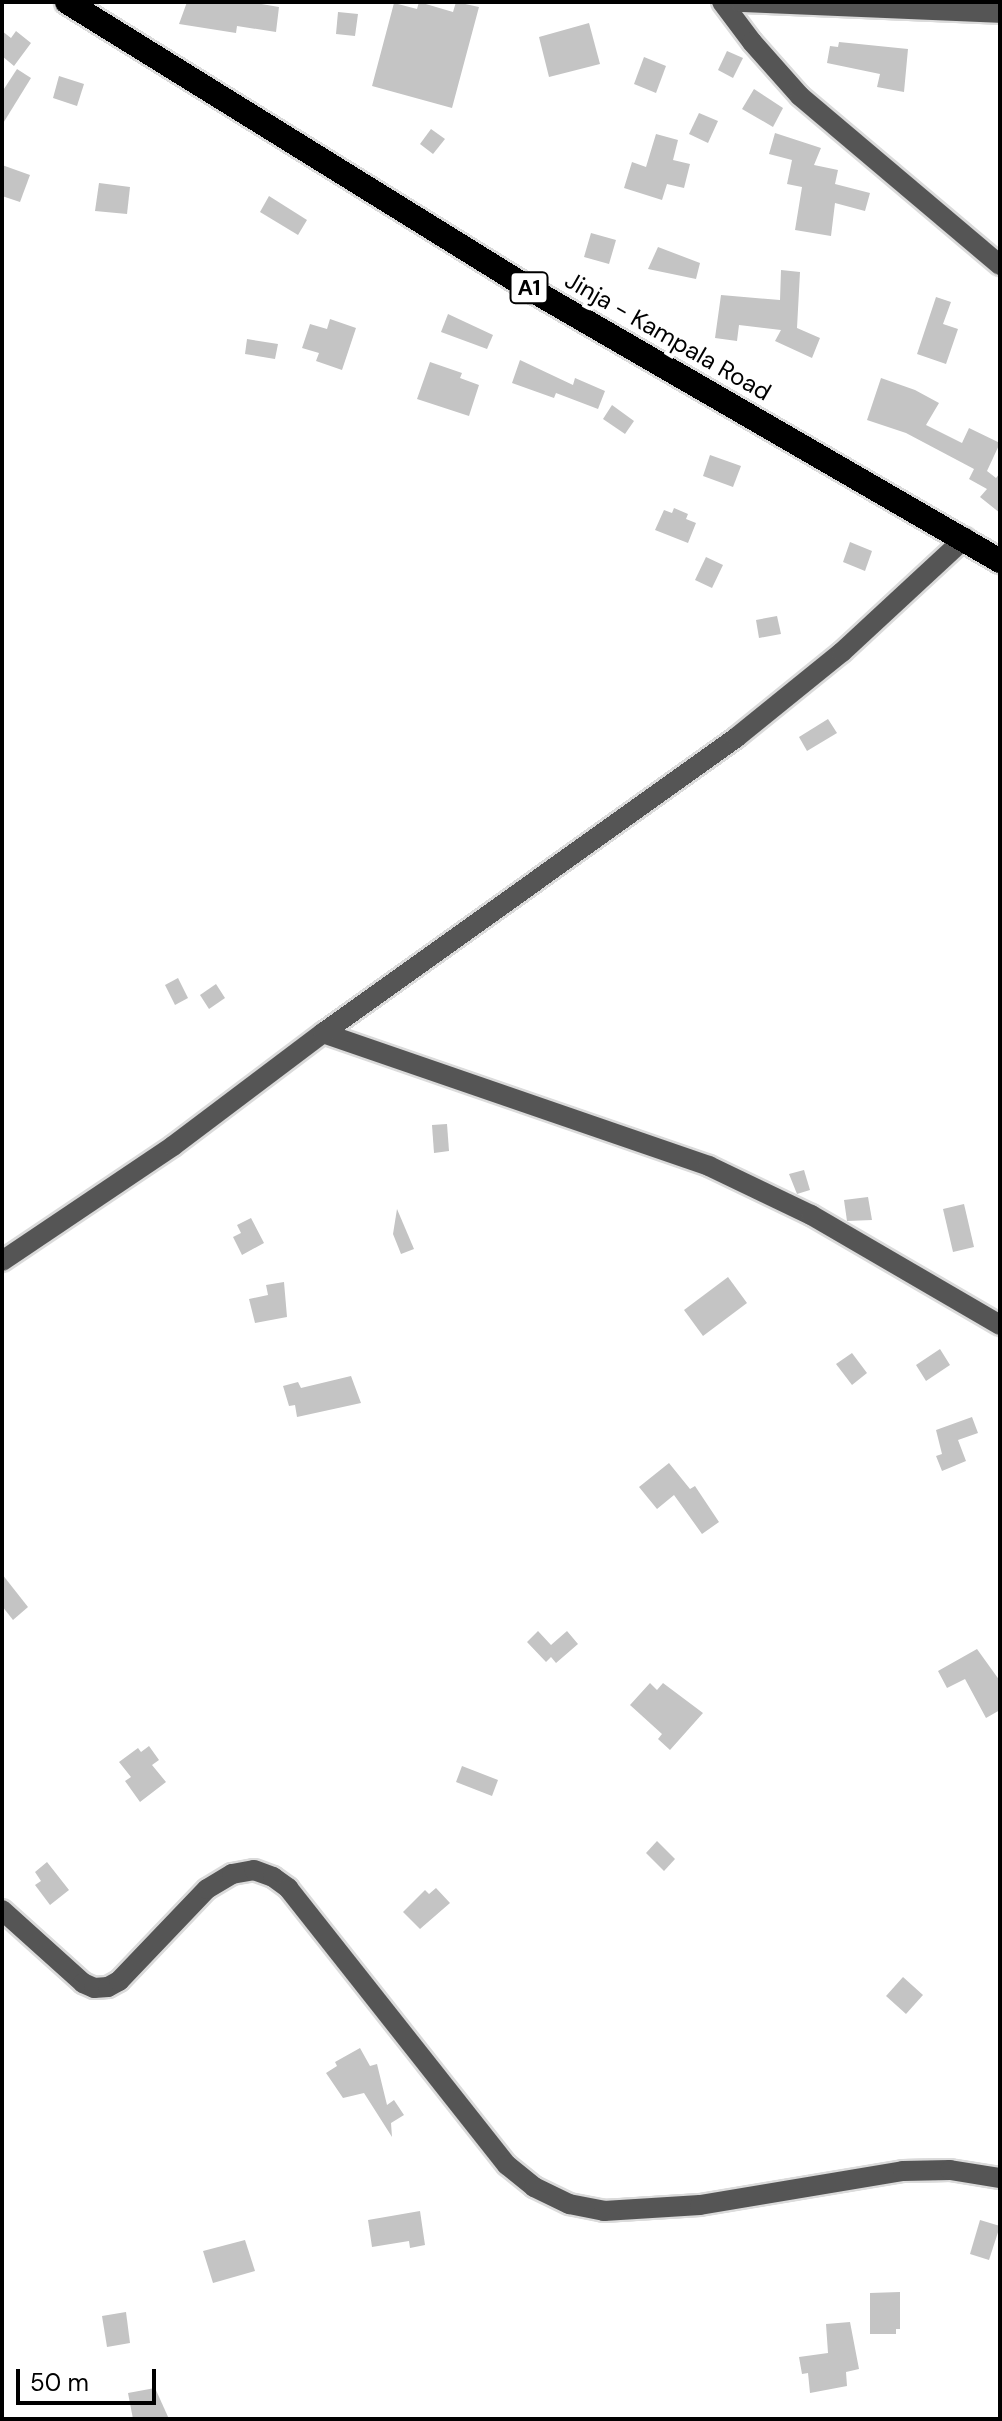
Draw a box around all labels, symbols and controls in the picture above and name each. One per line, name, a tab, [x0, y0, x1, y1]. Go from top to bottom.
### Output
street label: Jinja - Kampala Road	[560, 265, 776, 407]
road number: A1	[509, 270, 549, 306]
scale bar	[20, 2353, 160, 2403]
text: 50 m	[30, 2367, 89, 2398]

